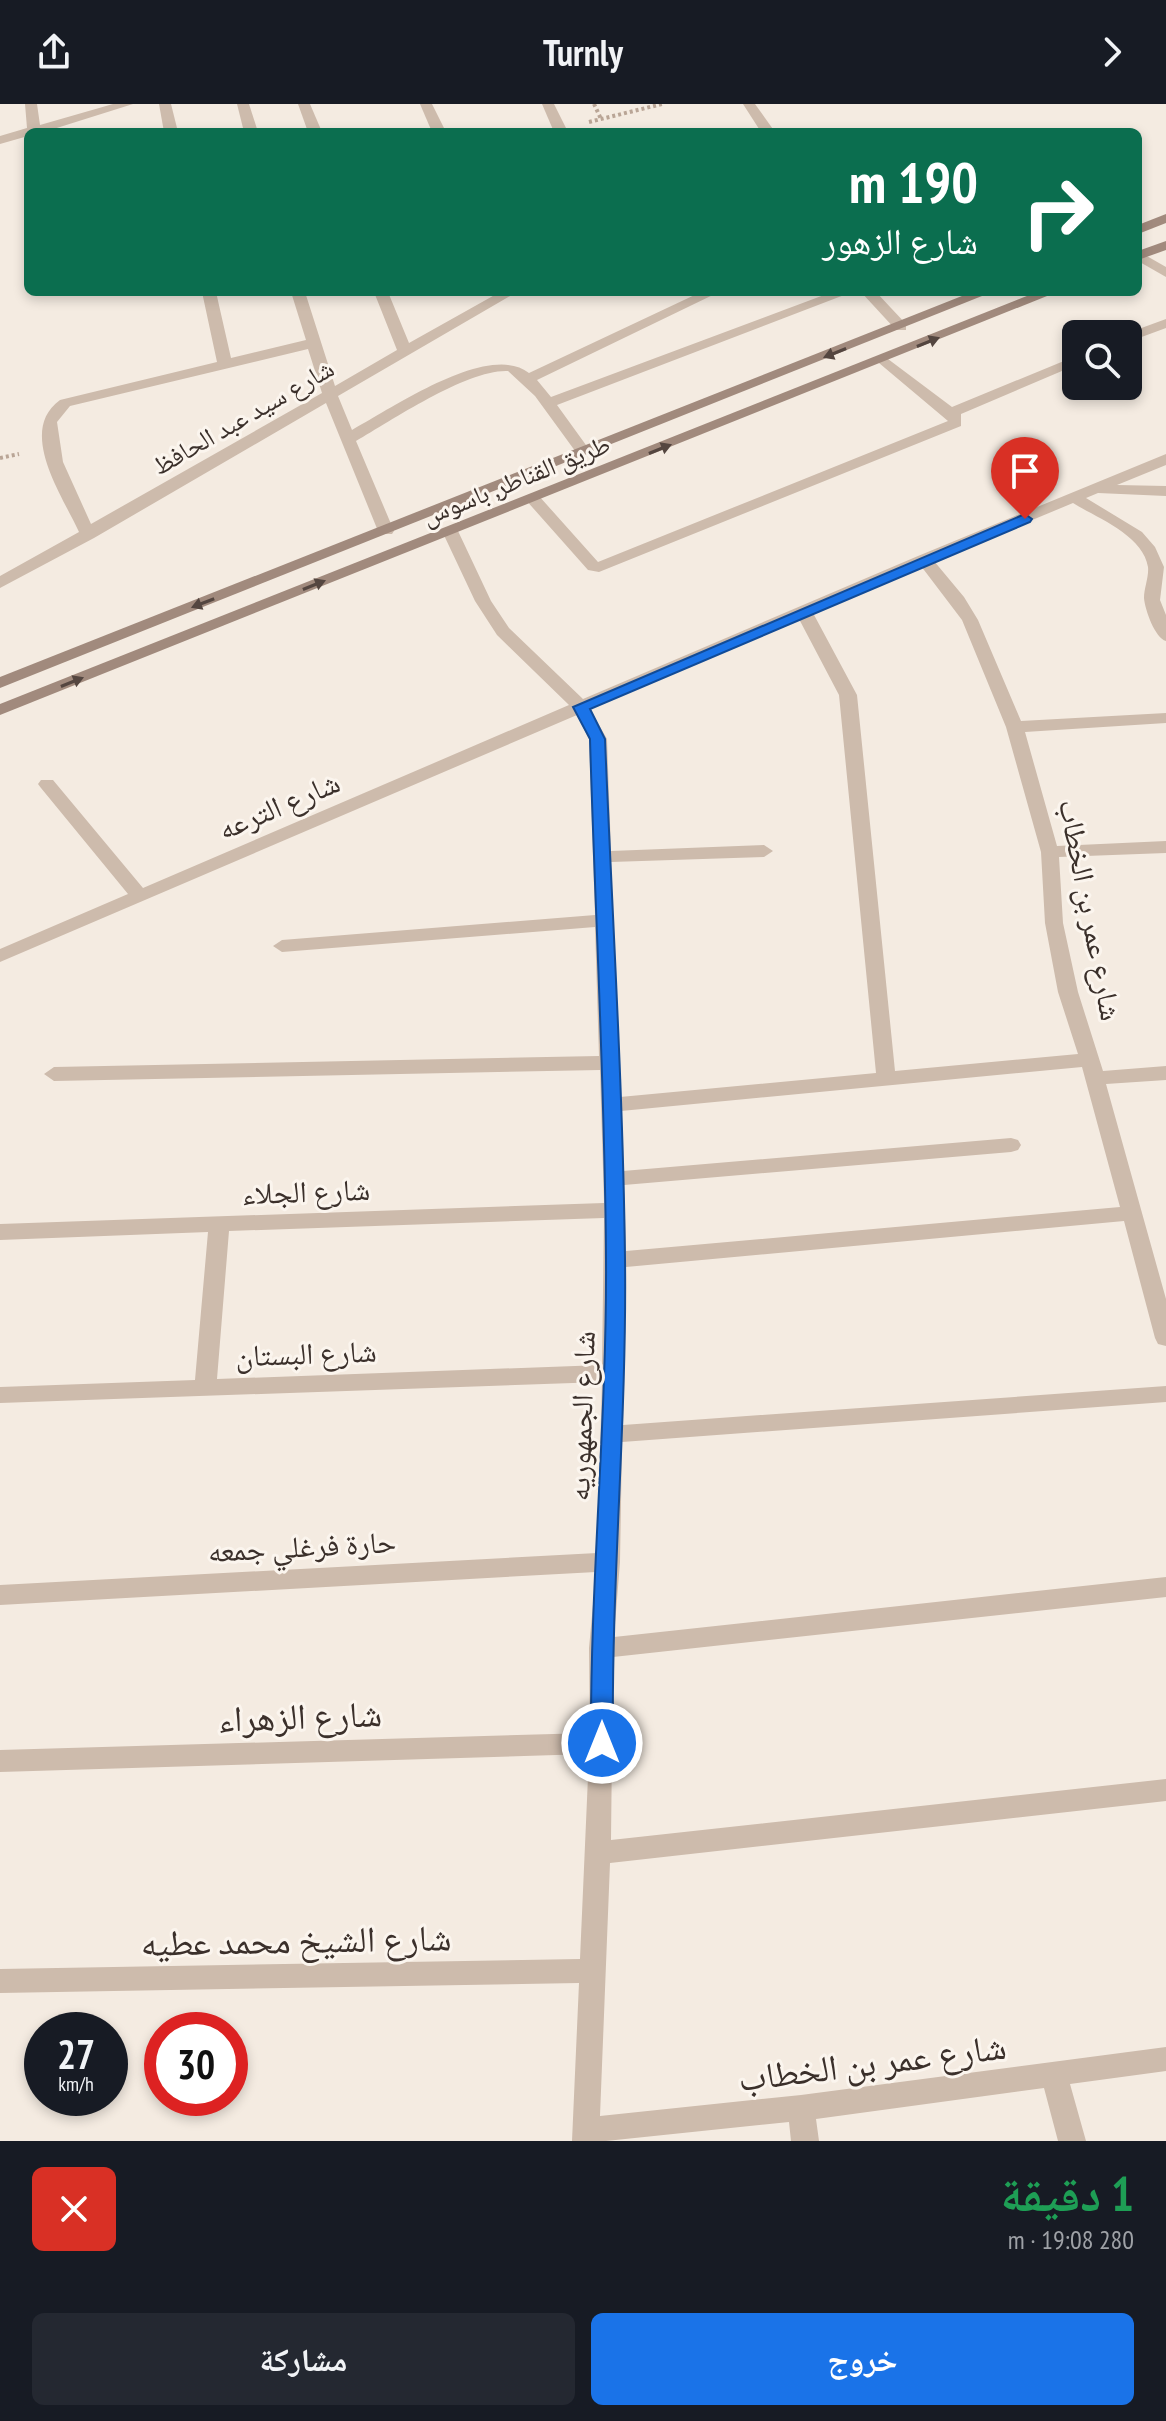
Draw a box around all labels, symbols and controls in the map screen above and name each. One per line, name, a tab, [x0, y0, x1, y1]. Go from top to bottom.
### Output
text: Turnly	[543, 29, 623, 76]
icon: share	[32, 30, 76, 74]
icon: forward	[1090, 30, 1134, 74]
text: 190 m	[849, 146, 978, 218]
icon: right	[1006, 160, 1110, 264]
text: شارع الزهور	[822, 217, 978, 264]
map controls	[1062, 320, 1142, 400]
button: search	[1062, 320, 1142, 400]
one-way arrow	[916, 335, 940, 348]
one-way arrow	[823, 346, 847, 359]
street label: شارع سيد عبد الحافظ	[146, 351, 340, 482]
street label: طريق القناطر, باسوس	[417, 427, 615, 532]
pin	[991, 437, 1059, 519]
one-way arrow	[648, 442, 672, 455]
icon: arrive	[1003, 449, 1047, 493]
one-way arrow	[302, 579, 326, 592]
one-way arrow	[191, 597, 215, 610]
one-way arrow	[60, 675, 84, 688]
street label: شارع الترعه	[212, 762, 346, 849]
street label: شارع عمر بن الخطاب	[1050, 796, 1132, 1024]
street label: شارع الجلاء	[241, 1169, 371, 1213]
street label: شارع الجمهوريه	[558, 1330, 604, 1502]
street label: شارع البستان	[235, 1331, 377, 1375]
street label: حارة فرغلي جمعه	[207, 1521, 397, 1576]
street label: شارع الزهراء	[217, 1689, 383, 1742]
position arrow	[560, 1701, 644, 1785]
street label: شارع الشيخ محمد عطيه	[140, 1913, 452, 1966]
speed limit sign: 30	[144, 2012, 248, 2116]
street label: شارع عمر بن الخطاب	[735, 2022, 1009, 2101]
text: 27	[57, 2028, 95, 2080]
text: km/h	[58, 2071, 94, 2097]
text: 1 دقيقة	[1000, 2162, 1134, 2224]
button: close	[32, 2167, 116, 2251]
text: 280 m · 19:08	[1008, 2223, 1134, 2256]
button: مشاركة	[32, 2313, 575, 2405]
button: خروج	[591, 2313, 1134, 2405]

